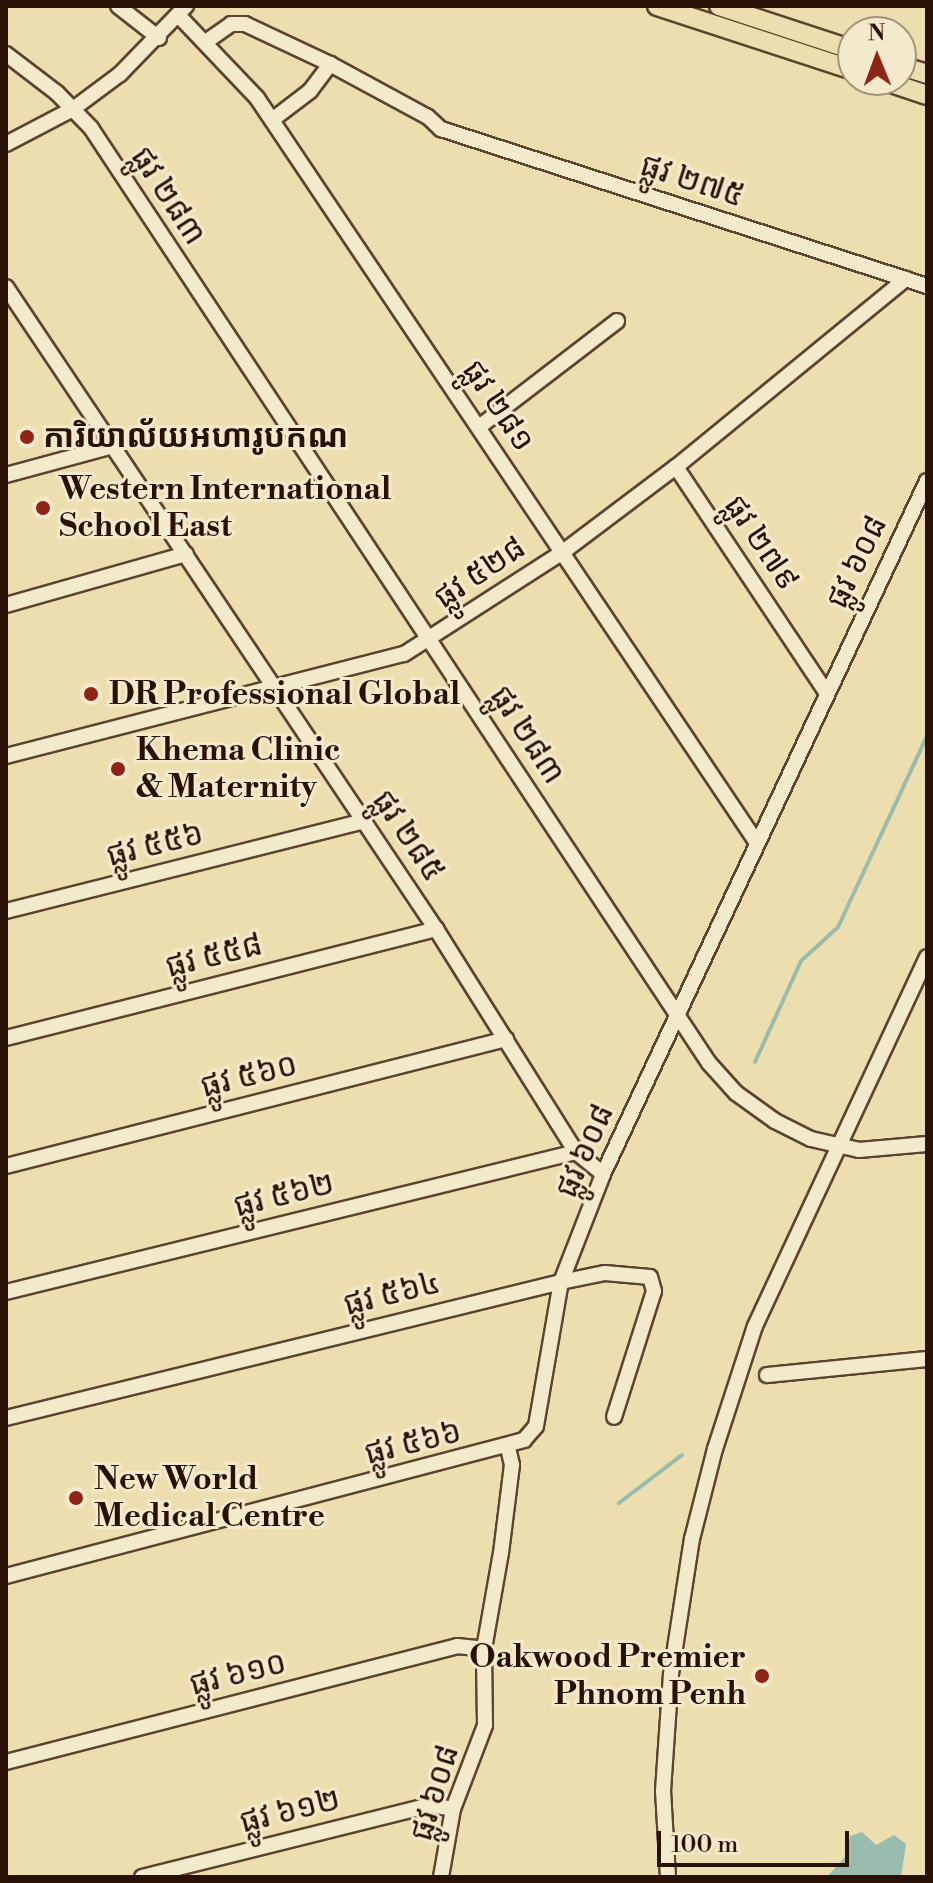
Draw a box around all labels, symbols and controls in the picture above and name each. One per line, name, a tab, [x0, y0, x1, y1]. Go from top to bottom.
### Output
north arrow	[837, 16, 917, 96]
text: N	[868, 20, 886, 47]
street label: ផ្លូវ ២៨៣	[122, 140, 214, 252]
street label: ផ្លូវ ២៧៥	[635, 146, 749, 216]
street label: ផ្លូវ ២៨១	[454, 353, 542, 459]
place label: ការិយាល័យអហារូបកណ	[43, 418, 348, 456]
marker: ការិយាល័យអហារូបកណ	[18, 428, 36, 446]
place label: Western International School East	[59, 471, 391, 546]
street label: ផ្លូវ ២៧៩	[715, 488, 807, 598]
marker: Western International School East	[34, 499, 52, 517]
street label: ផ្លូវ ៦០៨	[818, 509, 896, 615]
street label: ផ្លូវ ៥២៨	[427, 529, 533, 617]
place label: DR Professional Global	[109, 675, 460, 713]
street label: ផ្លូវ ២៨៣	[481, 679, 573, 791]
marker: DR Professional Global	[80, 683, 102, 705]
place label: Khema Clinic & Maternity	[136, 732, 340, 807]
marker: Khema Clinic & Maternity	[107, 758, 129, 780]
street label: ផ្លូវ ២៨៥	[364, 783, 452, 889]
street label: ផ្លូវ ៥៥៦	[103, 814, 207, 876]
street label: ផ្លូវ ៥៥៨	[162, 925, 266, 987]
street label: ផ្លូវ ៥៦០	[197, 1045, 301, 1107]
street label: ផ្លូវ ៦០៨	[547, 1098, 623, 1204]
street label: ផ្លូវ ៥៦២	[230, 1164, 338, 1226]
street label: ផ្លូវ ៥៦៤	[340, 1263, 444, 1325]
street label: ផ្លូវ ៥៦៦	[361, 1412, 465, 1474]
place label: New World Medical Centre	[94, 1461, 325, 1536]
marker: New World Medical Centre	[65, 1487, 87, 1509]
place label: Oakwood Premier Phnom Penh	[469, 1639, 746, 1714]
street label: ផ្លូវ ៦១០	[186, 1643, 290, 1705]
marker: Oakwood Premier Phnom Penh	[753, 1667, 771, 1685]
street label: ផ្លូវ ៦០៨	[402, 1740, 468, 1846]
street label: ផ្លូវ ៦១២	[236, 1780, 344, 1842]
scale bar	[661, 1815, 853, 1865]
text: 100 m	[671, 1830, 738, 1860]

